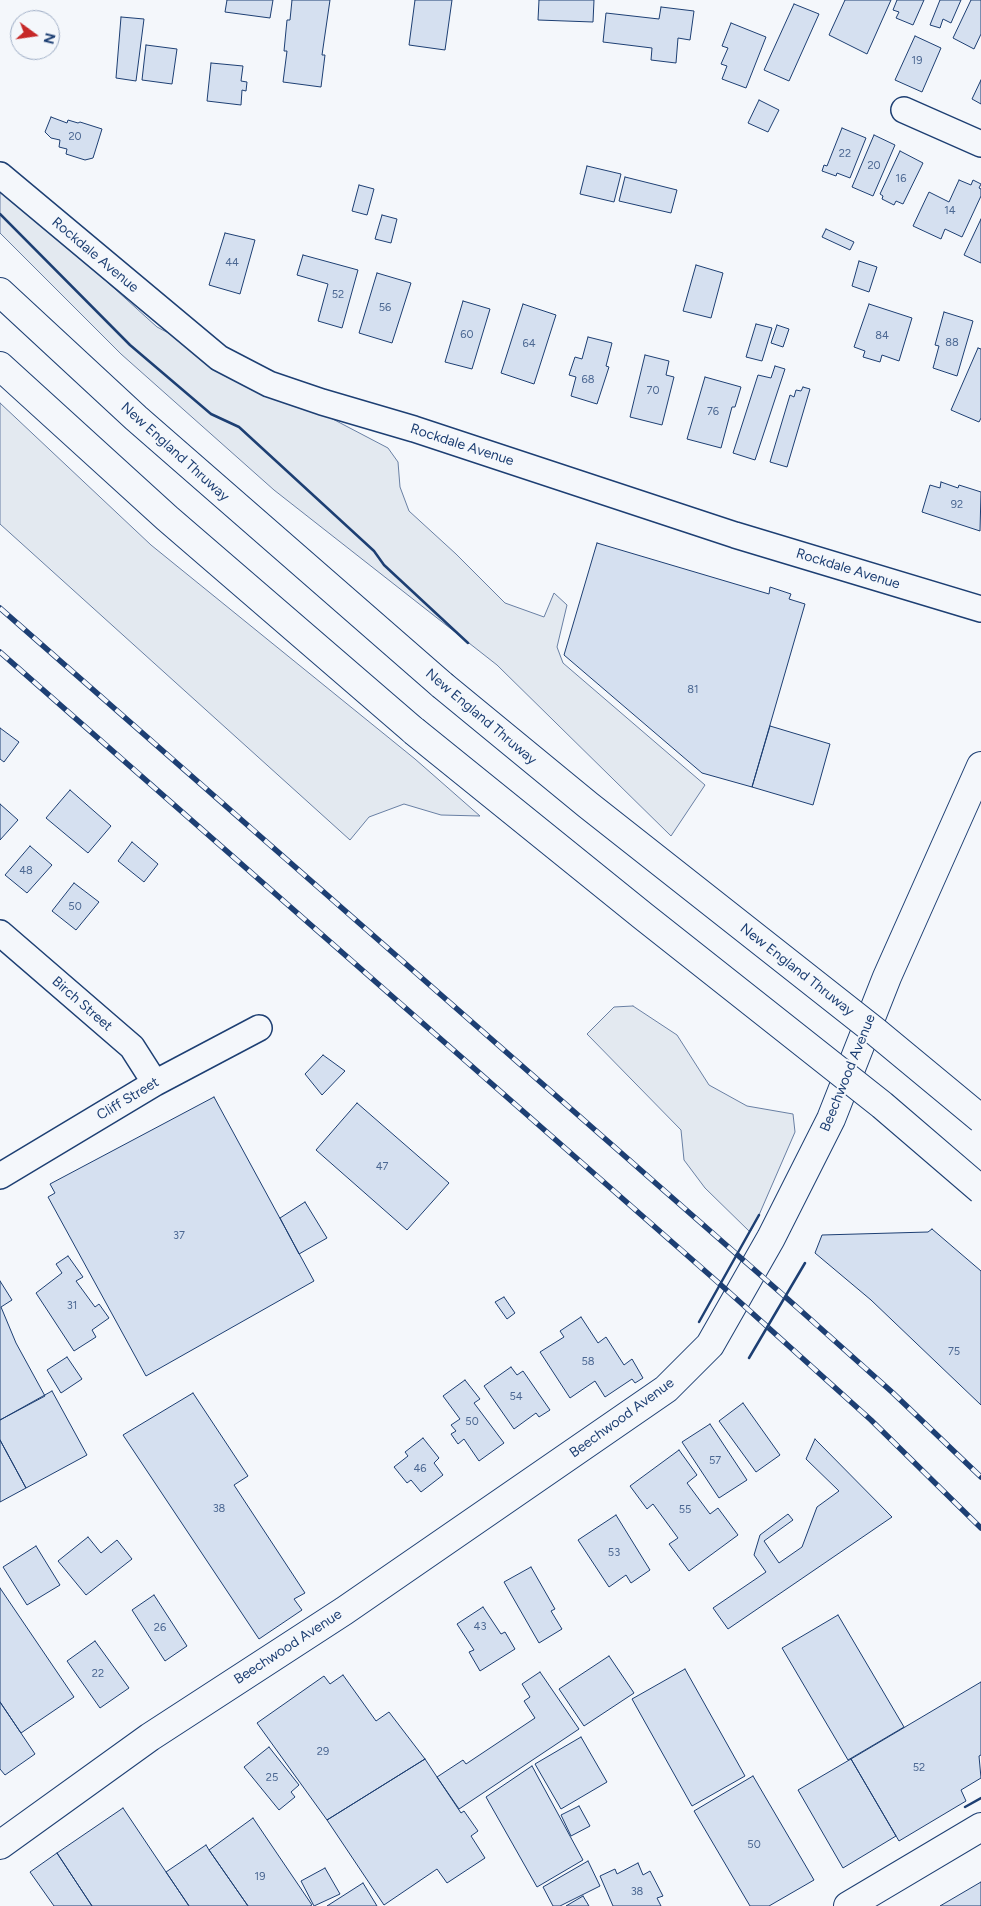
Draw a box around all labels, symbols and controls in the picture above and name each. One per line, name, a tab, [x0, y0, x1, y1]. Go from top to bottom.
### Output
north arrow	[10, 10, 60, 60]
text: N	[40, 31, 59, 46]
house number: 19	[912, 54, 922, 68]
house number: 20	[68, 130, 82, 144]
house number: 22	[839, 147, 851, 161]
house number: 20	[867, 159, 881, 173]
house number: 16	[896, 172, 906, 186]
house number: 14	[944, 204, 956, 218]
street label: Rockdale Avenue	[48, 214, 142, 296]
house number: 44	[225, 256, 239, 270]
house number: 52	[332, 288, 344, 302]
house number: 56	[379, 301, 391, 315]
house number: 60	[460, 328, 474, 342]
house number: 84	[875, 329, 889, 343]
house number: 88	[945, 336, 959, 350]
house number: 64	[522, 337, 536, 351]
house number: 68	[582, 373, 594, 387]
house number: 70	[647, 384, 659, 398]
street label: New England Thruway	[117, 399, 233, 505]
house number: 76	[707, 405, 719, 419]
street label: Rockdale Avenue	[408, 420, 516, 470]
house number: 92	[951, 498, 963, 512]
street label: Rockdale Avenue	[794, 545, 902, 593]
street label: New England Thruway	[422, 666, 540, 768]
house number: 81	[687, 683, 699, 697]
house number: 48	[19, 864, 33, 878]
house number: 50	[68, 900, 82, 914]
street label: New England Thruway	[737, 920, 857, 1020]
street label: Birch Street	[48, 973, 116, 1035]
street label: Beechwood Avenue	[817, 1012, 879, 1134]
street label: Cliff Street	[94, 1074, 162, 1124]
house number: 47	[376, 1160, 388, 1174]
house number: 37	[173, 1229, 185, 1243]
house number: 31	[67, 1299, 77, 1313]
house number: 75	[948, 1345, 960, 1359]
house number: 58	[581, 1355, 595, 1369]
street label: Beechwood Avenue	[566, 1374, 678, 1462]
house number: 54	[509, 1390, 523, 1404]
house number: 50	[465, 1415, 479, 1429]
house number: 57	[709, 1454, 721, 1468]
house number: 46	[413, 1462, 427, 1476]
house number: 38	[213, 1502, 225, 1516]
house number: 55	[679, 1503, 691, 1517]
house number: 53	[608, 1546, 620, 1560]
street label: Beechwood Avenue	[231, 1606, 345, 1688]
house number: 43	[474, 1620, 486, 1634]
house number: 26	[154, 1621, 166, 1635]
house number: 22	[92, 1667, 104, 1681]
house number: 29	[317, 1745, 329, 1759]
house number: 52	[913, 1761, 925, 1775]
house number: 25	[266, 1771, 278, 1785]
house number: 50	[747, 1838, 761, 1852]
house number: 19	[255, 1870, 265, 1884]
house number: 38	[631, 1885, 643, 1899]

